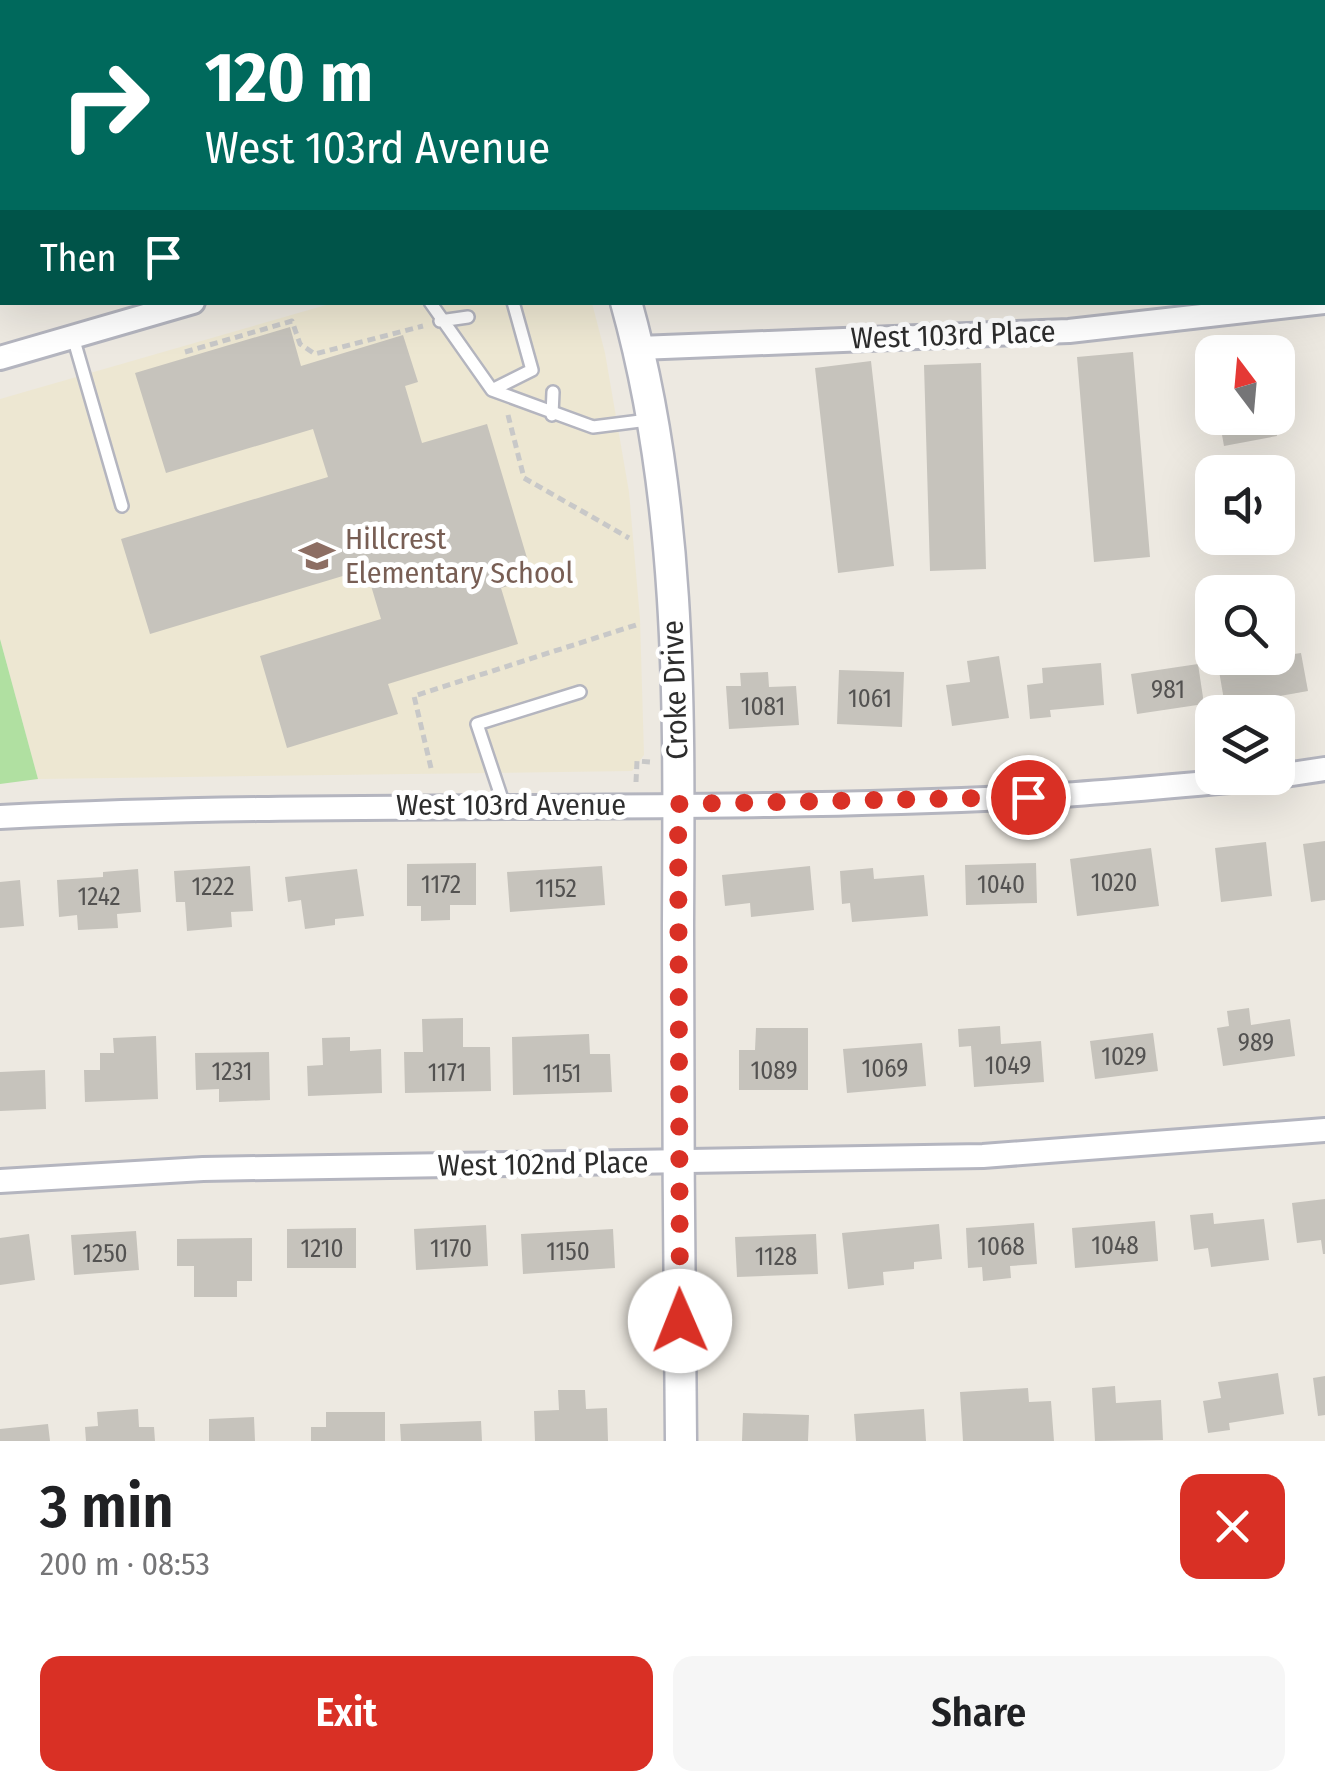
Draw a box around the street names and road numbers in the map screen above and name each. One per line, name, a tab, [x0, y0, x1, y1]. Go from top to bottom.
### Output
street label: West 103rd Place	[850, 313, 1056, 357]
street label: Croke Drive	[655, 620, 695, 760]
street label: West 103rd Avenue	[396, 787, 626, 823]
street label: West 102nd Place	[437, 1144, 649, 1184]

